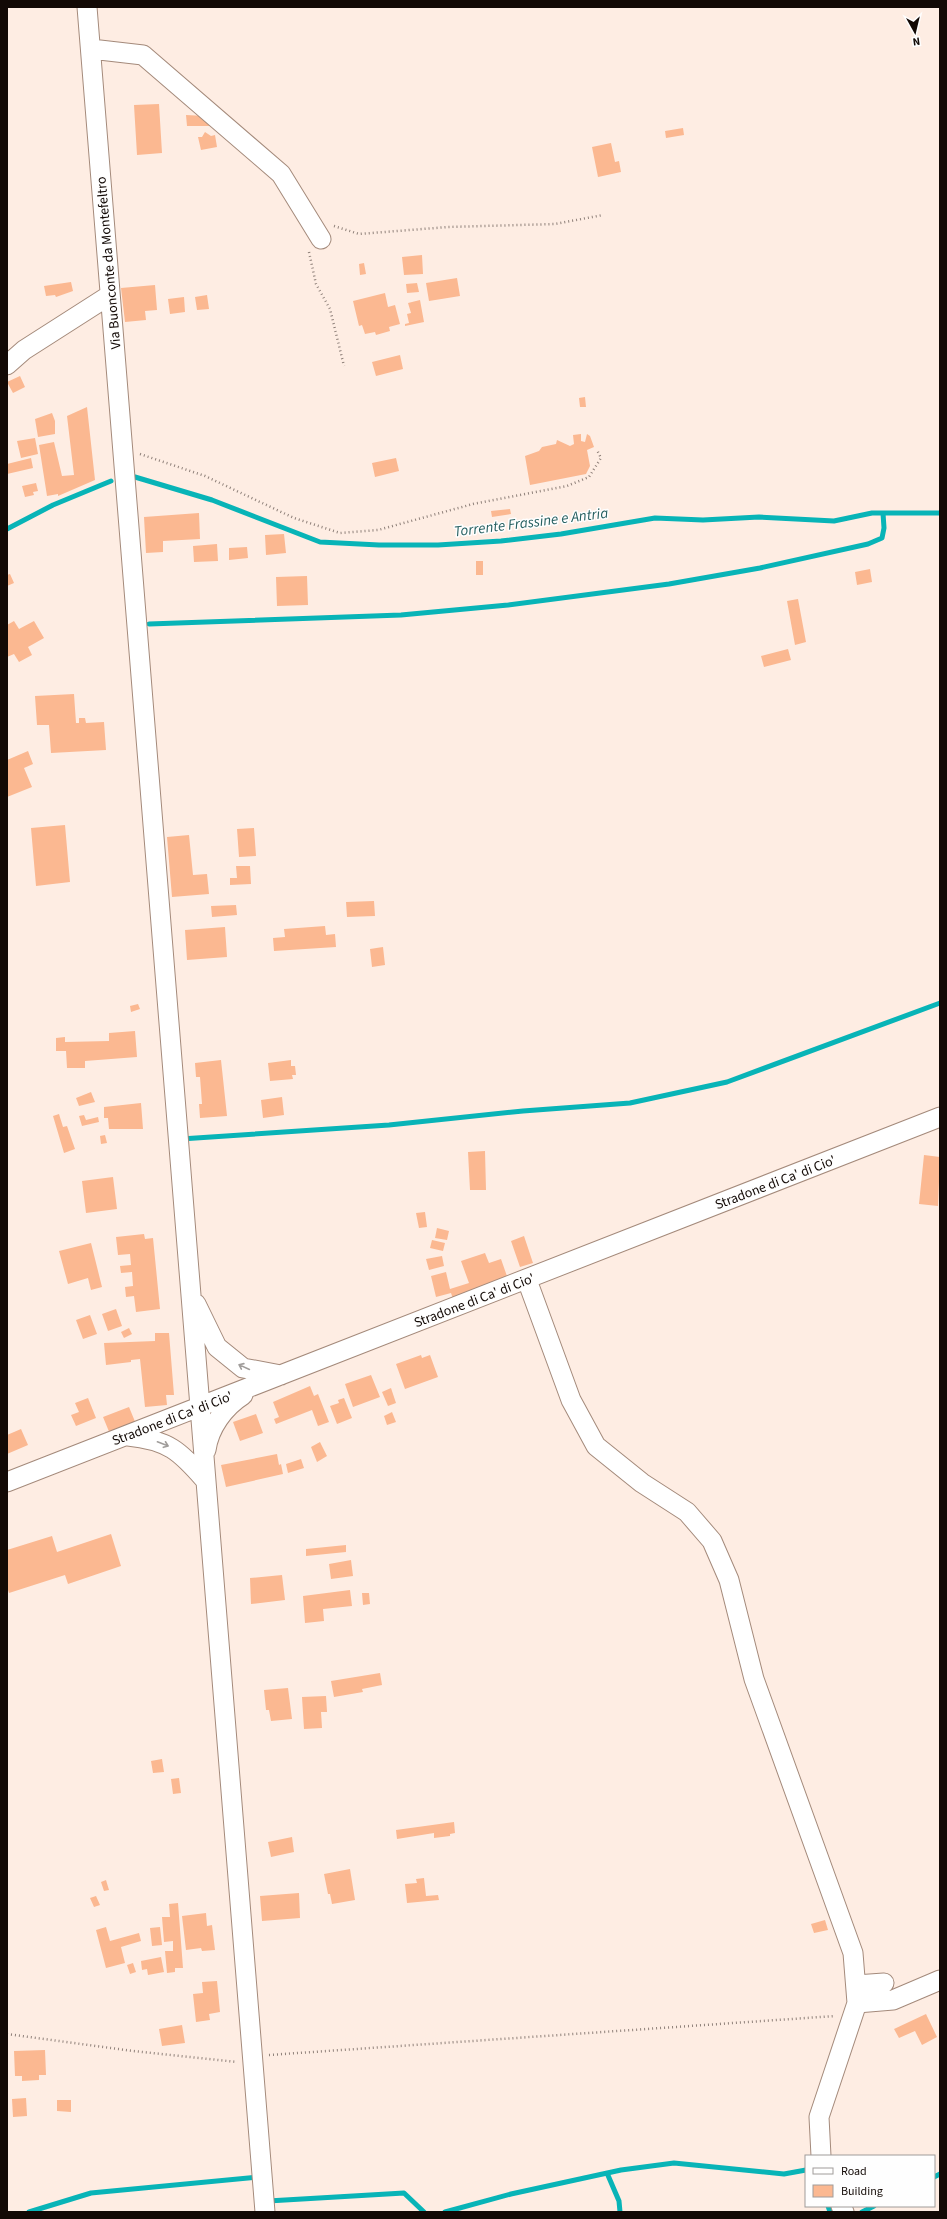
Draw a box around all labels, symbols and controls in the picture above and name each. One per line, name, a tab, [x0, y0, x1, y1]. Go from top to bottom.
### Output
north arrow	[895, 12, 935, 52]
text: N	[912, 33, 921, 49]
street label: Via Buonconte da Montefeltro	[91, 176, 127, 350]
water label: Torrente Frassine e Antria	[453, 503, 609, 542]
street label: Stradone di Ca' di Cio'	[712, 1151, 839, 1215]
street label: Stradone di Ca' di Cio'	[411, 1269, 538, 1333]
one-way arrow	[238, 1362, 250, 1370]
street label: Stradone di Ca' di Cio'	[109, 1387, 236, 1451]
one-way arrow	[156, 1440, 168, 1448]
legend	[805, 2155, 935, 2207]
text: Road	[841, 2163, 867, 2180]
text: Building	[841, 2183, 883, 2200]

